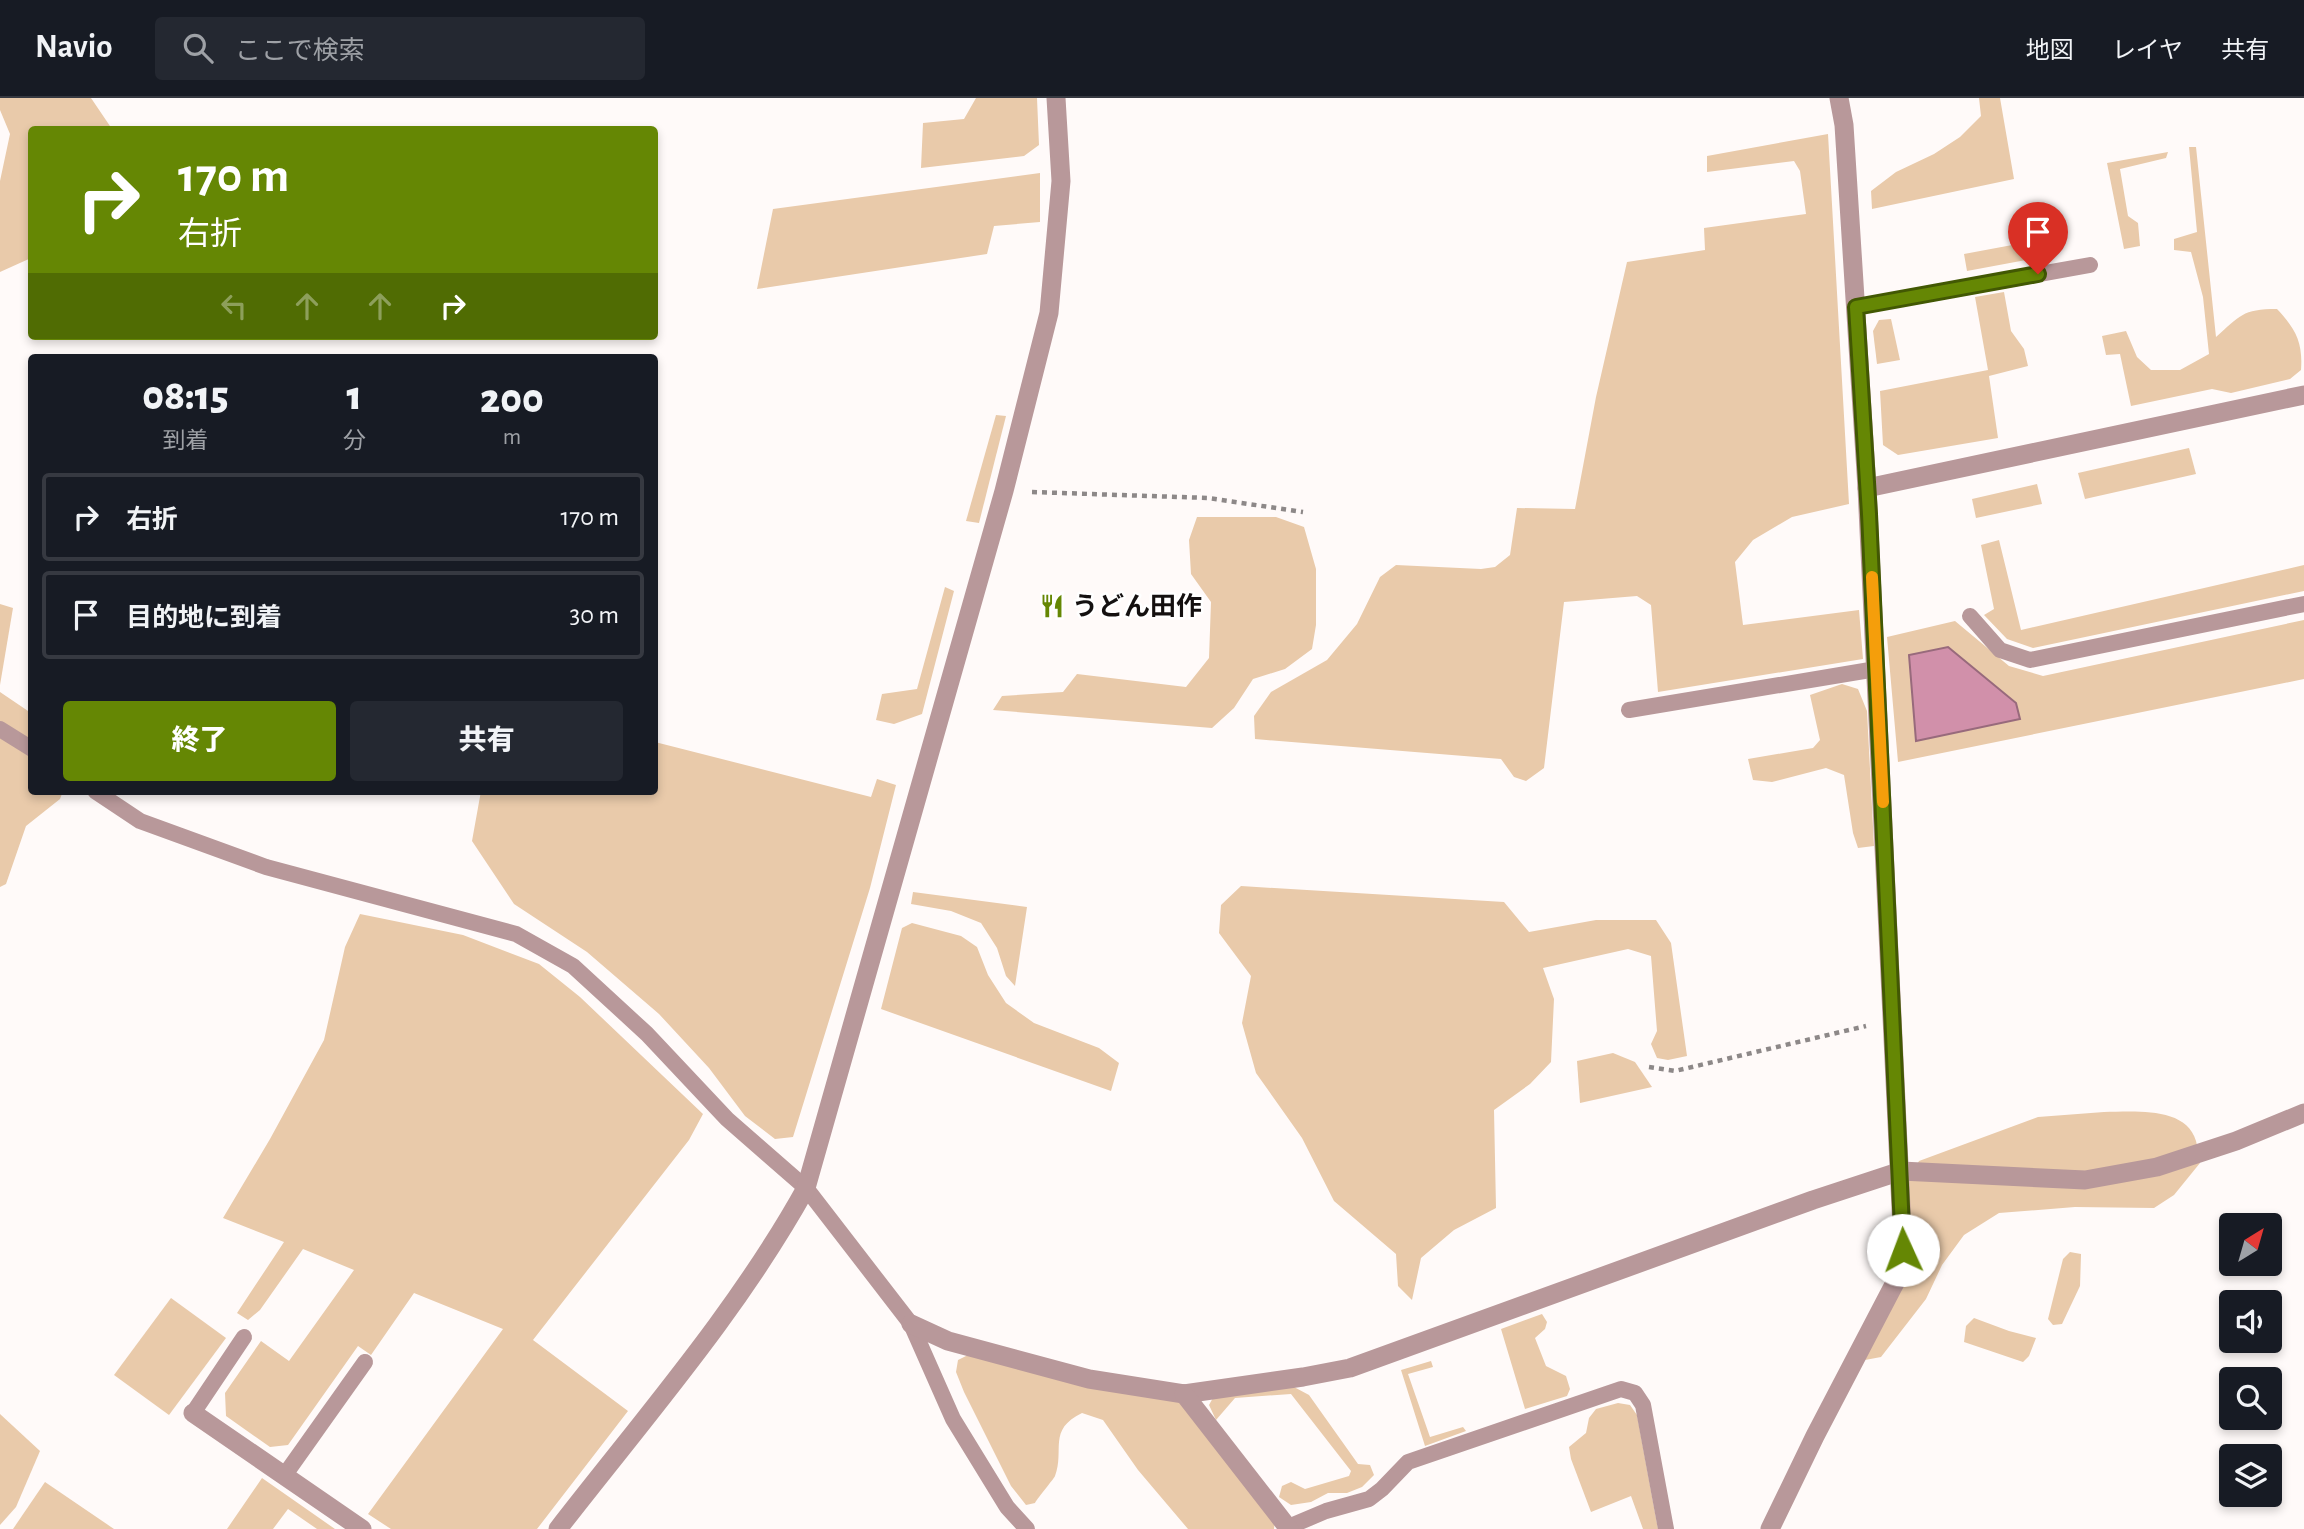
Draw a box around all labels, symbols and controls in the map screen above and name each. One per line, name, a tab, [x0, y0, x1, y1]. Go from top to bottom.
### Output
search box	[155, 17, 645, 80]
icon: search	[179, 29, 217, 67]
text: Navio	[35, 31, 113, 64]
text: ここで検索	[235, 38, 365, 64]
text: 地図	[2026, 39, 2074, 63]
text: レイヤ	[2112, 39, 2183, 63]
text: 共有	[2221, 39, 2269, 63]
text: 170 m	[178, 152, 289, 201]
icon: right	[63, 154, 154, 245]
pin	[2008, 202, 2068, 274]
icon: arrive	[2019, 213, 2057, 251]
text: 右折	[178, 218, 242, 250]
icon: left	[215, 287, 253, 325]
icon: ahead	[288, 287, 326, 325]
icon: ahead	[361, 287, 399, 325]
icon: right	[434, 287, 472, 325]
text: 08:15	[142, 375, 229, 417]
text: 1	[347, 375, 362, 417]
text: 200	[480, 378, 544, 420]
text: m	[503, 426, 521, 449]
text: 到着	[162, 430, 208, 453]
text: 分	[343, 430, 366, 453]
icon: right	[67, 498, 105, 536]
text: 170 m	[560, 504, 619, 530]
text: 右折	[126, 507, 178, 533]
restaurant icon: うどん田作	[1038, 592, 1066, 620]
place label: うどん田作	[1072, 592, 1202, 620]
icon: arrive	[67, 596, 105, 634]
text: 30 m	[569, 602, 619, 628]
text: 目的地に到着	[126, 605, 282, 631]
button: 終了	[63, 701, 336, 781]
button: 共有	[350, 701, 623, 781]
position arrow	[1866, 1213, 1940, 1287]
north arrow	[2219, 1213, 2282, 1276]
map controls	[2219, 1213, 2282, 1507]
button: sound	[2219, 1290, 2282, 1353]
button: search	[2219, 1367, 2282, 1430]
button: layers	[2219, 1444, 2282, 1507]

